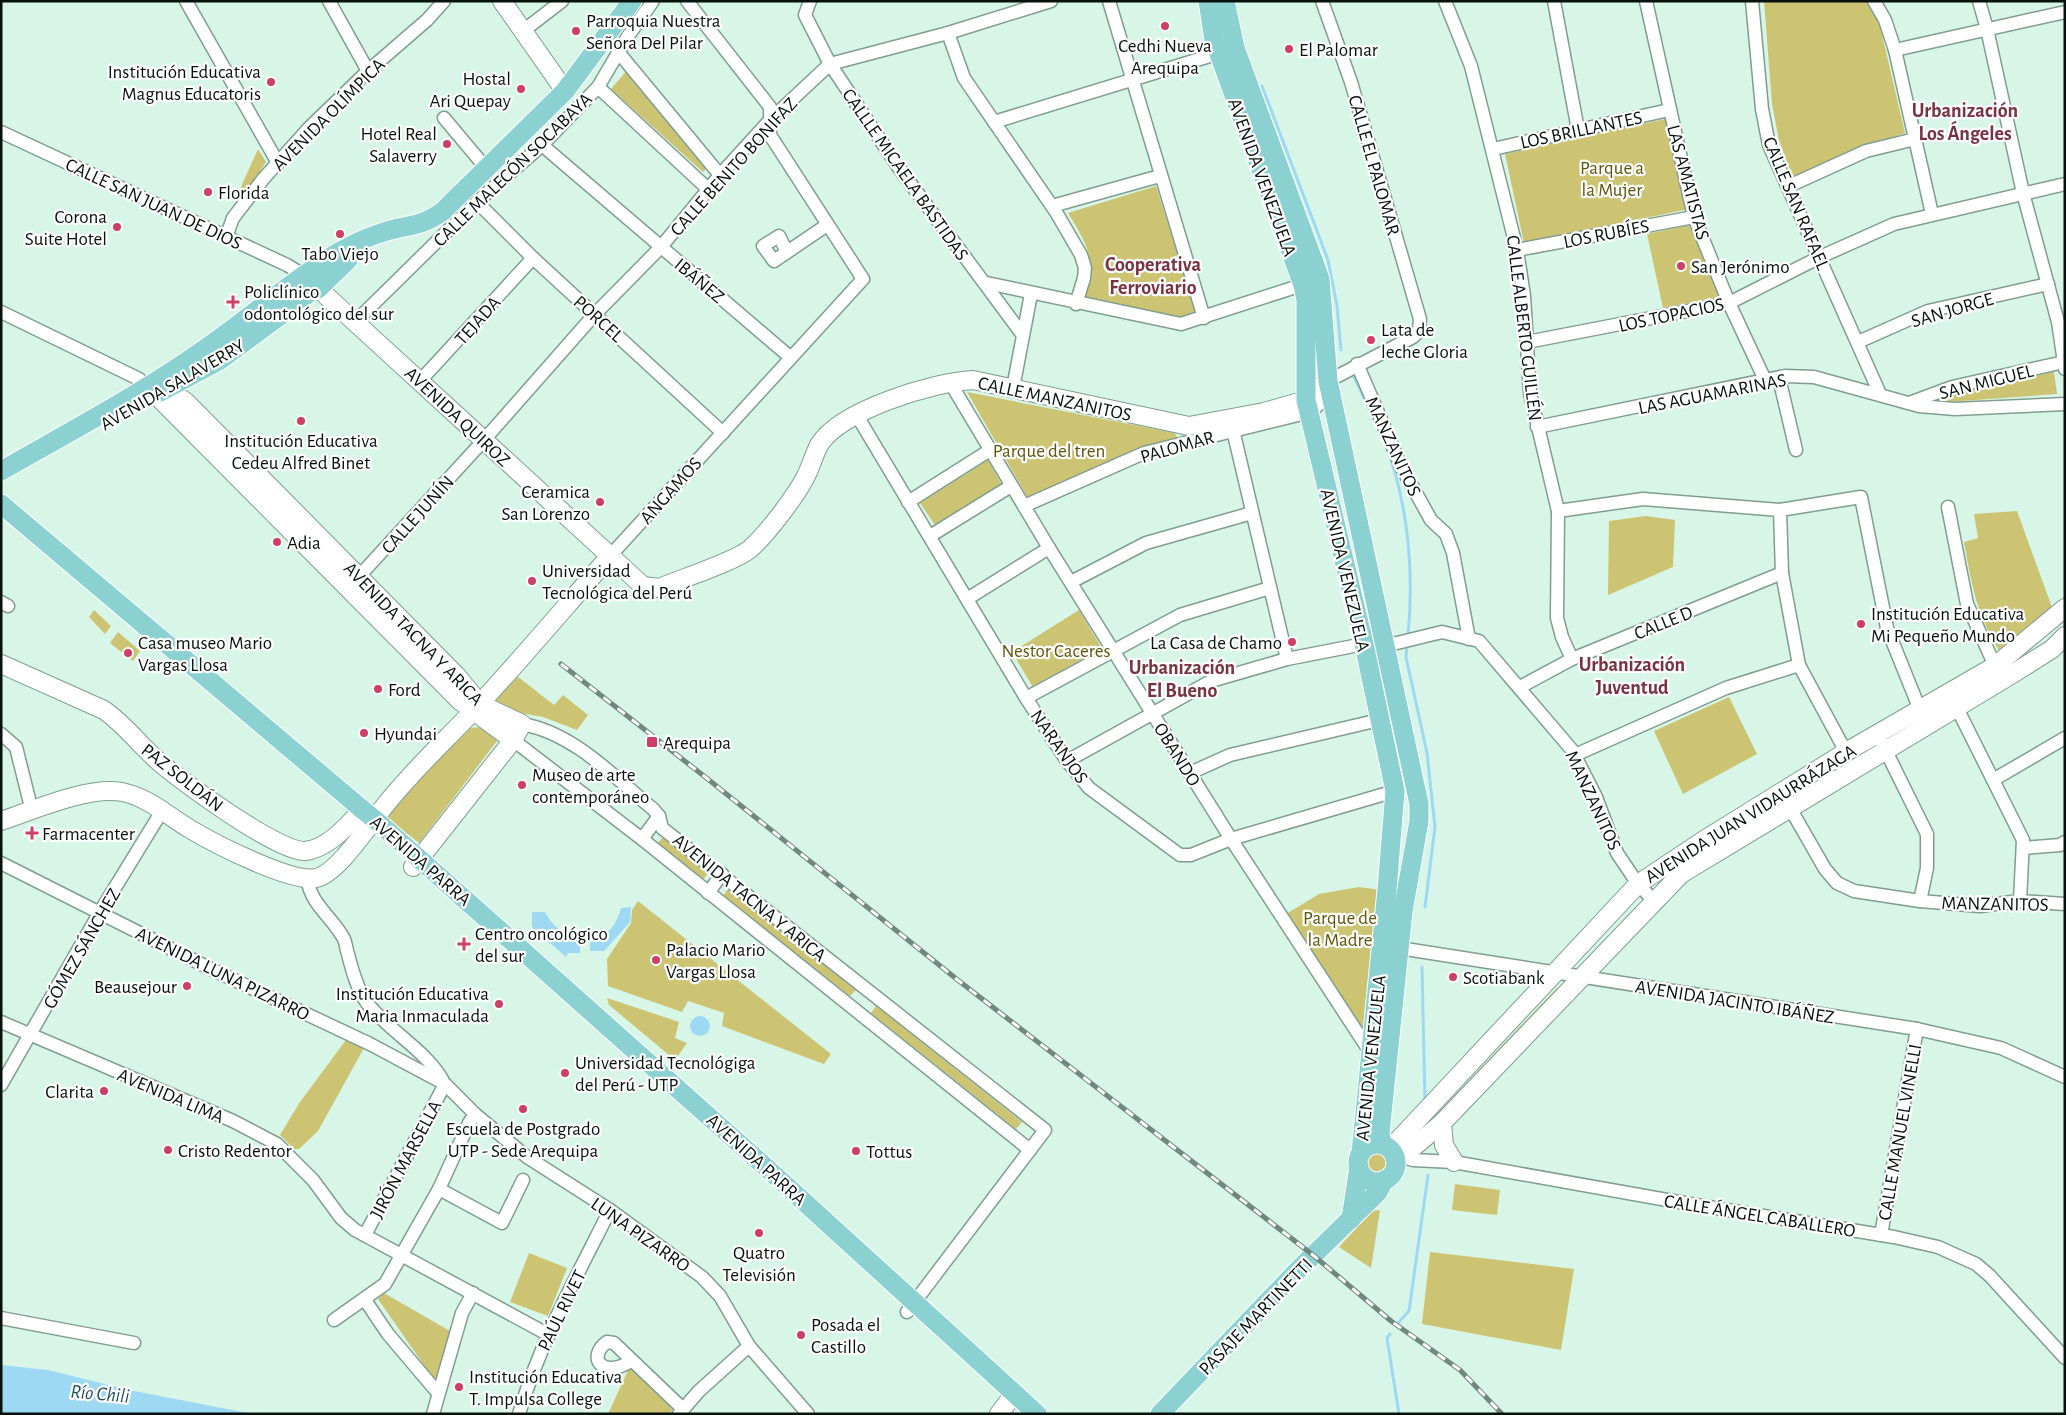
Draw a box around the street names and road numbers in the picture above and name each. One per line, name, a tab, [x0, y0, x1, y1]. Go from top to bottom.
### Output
street label: AVENIDA OLÍMPICA	[268, 54, 389, 175]
street label: CALLLE MICAELA BASTIDAS	[838, 85, 971, 264]
street label: CALLE MALECÓN SOCABAYA	[429, 88, 596, 251]
street label: CALLE EL PALOMAR	[1344, 93, 1403, 238]
street label: CALLE BENITO BONIFAZ	[667, 94, 801, 240]
street label: AVENIDA VENEZUELA	[1224, 96, 1299, 259]
street label: LOS BRILLANTES	[1519, 108, 1644, 153]
street label: LAS AMATISTAS	[1663, 123, 1712, 242]
street label: CALLE SAN RAFAEL	[1759, 134, 1832, 273]
street label: CALLE SAN JUAN DE DIOS	[62, 155, 245, 254]
street label: LOS RUBÍES	[1561, 215, 1651, 252]
street label: CALLE ALBERTO GUILLÉN	[1503, 234, 1546, 422]
street label: IBÁÑEZ	[671, 254, 729, 307]
street label: SAN JORGE	[1909, 290, 1996, 331]
street label: PORCEL	[570, 292, 626, 346]
street label: TEJADA	[452, 293, 505, 349]
street label: LOS TOPACIOS	[1617, 295, 1726, 336]
street label: AVENIDA SALAVERRY	[97, 336, 248, 434]
street label: SAN MIGUEL	[1937, 362, 2035, 403]
street label: AVENIDA QUIROZ	[401, 364, 513, 470]
street label: LAS AGUAMARINAS	[1637, 371, 1788, 418]
street label: CALLE MANZANITOS	[976, 374, 1133, 425]
street label: MANZANITOS	[1361, 394, 1424, 499]
street label: PALOMAR	[1138, 428, 1216, 467]
street label: ANGAMOS	[637, 454, 706, 528]
street label: CALLE JUNÍN	[377, 471, 458, 558]
street label: AVENIDA VENEZUELA	[1317, 487, 1373, 654]
street label: AVENIDA TACNA Y ARICA	[340, 559, 486, 709]
street label: CALLE D	[1632, 603, 1696, 644]
street label: NARANJOS	[1027, 707, 1091, 787]
street label: OBANDO	[1150, 720, 1203, 790]
street label: PAZ SOLDÁN	[138, 739, 228, 816]
street label: AVENIDA JUAN VIDAURRÁZAGA	[1641, 740, 1860, 887]
street label: MANZANITOS	[1561, 748, 1624, 853]
street label: AVENIDA PARRA	[366, 812, 474, 910]
street label: AVENIDA TACNA Y ARICA	[669, 831, 829, 966]
street label: GÓMEZ SÁNCHEZ	[38, 884, 124, 1012]
street label: MANZANITOS	[1941, 894, 2049, 915]
street label: AVENIDA LUNA PIZARRO	[133, 924, 312, 1025]
street label: AVENIDA VENEZUELA	[1353, 974, 1390, 1142]
street label: AVENIDA JACINTO IBÁÑEZ	[1634, 975, 1836, 1028]
street label: CALLE MANUEL VINELLI	[1876, 1043, 1925, 1222]
street label: AVENIDA LIMA	[114, 1065, 226, 1127]
street label: JIRÓN MARSELLA	[365, 1096, 445, 1222]
street label: AVENIDA PARRA	[703, 1111, 809, 1210]
street label: CALLE ÁNGEL CABALLERO	[1663, 1190, 1857, 1241]
street label: LUNA PIZARRO	[587, 1194, 693, 1276]
street label: PASAJE MARTINETTI	[1196, 1255, 1316, 1379]
street label: PAÚL RIVET	[533, 1267, 590, 1354]

